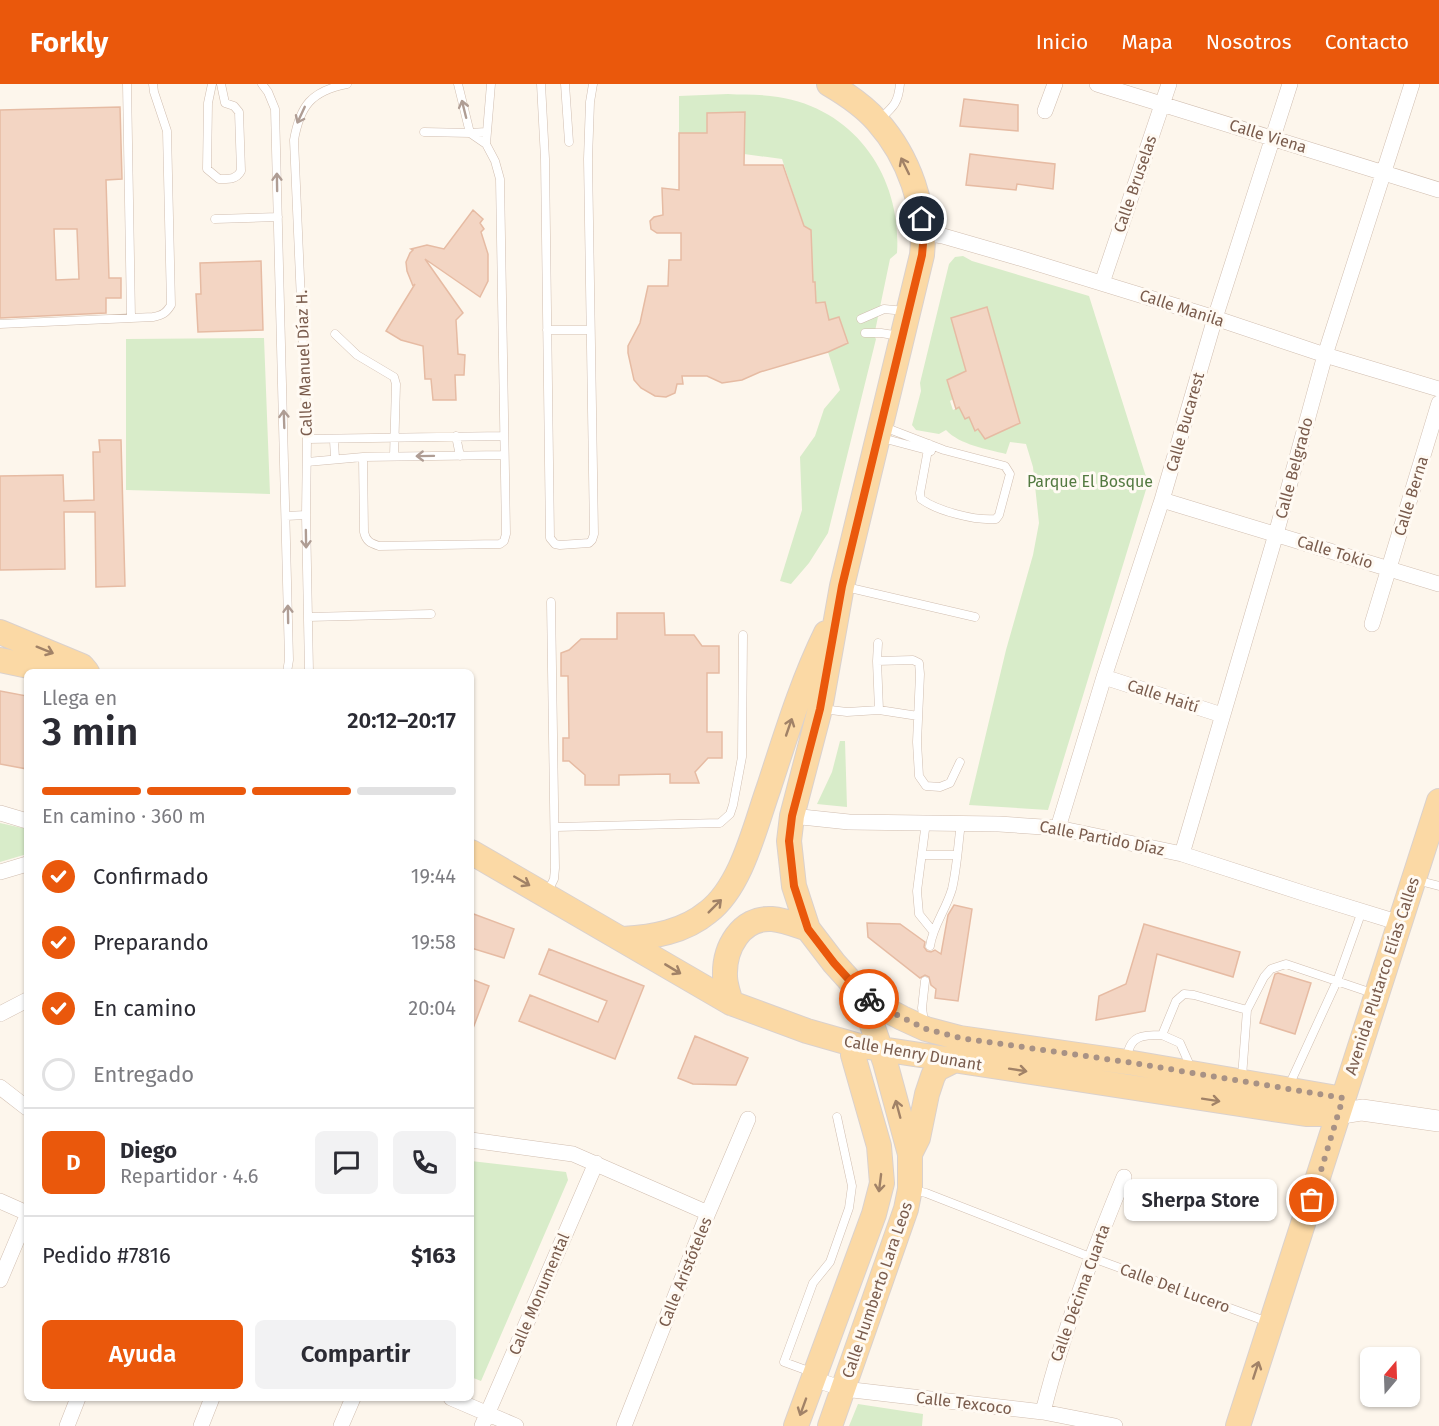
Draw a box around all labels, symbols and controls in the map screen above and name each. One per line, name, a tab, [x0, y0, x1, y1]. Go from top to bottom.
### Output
text: Forkly	[30, 26, 108, 59]
text: Inicio	[1036, 29, 1088, 55]
text: Mapa	[1121, 29, 1173, 55]
text: Nosotros	[1206, 29, 1292, 55]
text: Contacto	[1325, 29, 1409, 55]
one-way arrow	[458, 100, 469, 119]
one-way arrow	[295, 105, 307, 123]
street label: Calle Viena	[1227, 115, 1309, 157]
street label: Calle Bruselas	[1109, 133, 1161, 235]
one-way arrow	[898, 157, 910, 175]
one-way arrow	[271, 172, 283, 192]
pin	[896, 193, 947, 244]
icon: home	[905, 202, 938, 235]
street label: Calle Manila	[1137, 285, 1227, 331]
street label: Calle Manuel Díaz H.	[292, 289, 316, 437]
street label: Calle Bucarest	[1162, 370, 1208, 474]
one-way arrow	[278, 409, 289, 429]
street label: Calle Belgrado	[1271, 415, 1317, 521]
one-way arrow	[415, 450, 435, 462]
street label: Calle Berna	[1390, 454, 1432, 538]
park label: Parque El Bosque	[1027, 472, 1153, 491]
one-way arrow	[300, 529, 312, 549]
street label: Calle Tokio	[1295, 531, 1375, 573]
one-way arrow	[283, 604, 294, 624]
one-way arrow	[35, 645, 54, 656]
street label: Calle Haití	[1125, 676, 1202, 717]
text: Llega en	[42, 686, 117, 710]
text: 20:12–20:17	[347, 707, 456, 734]
text: 3 min	[42, 709, 138, 755]
one-way arrow	[784, 718, 795, 737]
text: En camino · 360 m	[42, 804, 206, 828]
street label: Calle Partido Díaz	[1038, 817, 1166, 859]
icon: check	[42, 860, 75, 893]
text: Confirmado	[93, 863, 209, 890]
text: 19:44	[411, 864, 456, 888]
one-way arrow	[513, 875, 530, 887]
street label: Avenida Plutarco Elías Calles	[1341, 875, 1423, 1077]
one-way arrow	[707, 898, 722, 913]
icon: check	[42, 926, 75, 959]
text: Preparando	[93, 929, 209, 956]
text: 19:58	[411, 930, 456, 954]
one-way arrow	[664, 963, 681, 975]
courier	[839, 969, 899, 1029]
icon: bike	[853, 983, 886, 1016]
icon: check	[42, 992, 75, 1025]
text: En camino	[93, 995, 196, 1022]
text: 20:04	[408, 996, 456, 1020]
street label: Calle Henry Dunant	[843, 1032, 984, 1075]
text: Entregado	[93, 1061, 194, 1088]
one-way arrow	[1008, 1065, 1027, 1076]
one-way arrow	[1200, 1094, 1220, 1105]
one-way arrow	[892, 1100, 904, 1119]
button: chat	[315, 1131, 378, 1194]
button: phone	[393, 1131, 456, 1194]
text: Diego	[120, 1137, 177, 1164]
text: D	[66, 1149, 81, 1176]
text: Repartidor · 4.6	[120, 1164, 259, 1188]
one-way arrow	[875, 1173, 886, 1193]
pin	[1286, 1174, 1337, 1225]
callout: Sherpa Store	[1123, 1179, 1276, 1221]
icon: bag	[1295, 1183, 1328, 1216]
text: Sherpa Store	[1142, 1188, 1259, 1212]
street label: Calle Humberto Lara Leos	[838, 1199, 916, 1381]
street label: Calle Aristóteles	[654, 1214, 716, 1330]
street label: Calle Décima Cuarta	[1046, 1222, 1114, 1364]
street label: Calle Monumental	[505, 1230, 573, 1358]
text: Pedido #7816	[42, 1242, 171, 1269]
text: $163	[411, 1242, 456, 1269]
street label: Calle Del Lucero	[1117, 1259, 1233, 1317]
button: Ayuda	[42, 1320, 243, 1389]
button: Compartir	[255, 1320, 456, 1389]
north arrow	[1360, 1347, 1420, 1407]
map controls	[1360, 1347, 1420, 1407]
one-way arrow	[1251, 1361, 1262, 1380]
street label: Calle Texcoco	[915, 1388, 1013, 1418]
one-way arrow	[796, 1397, 807, 1416]

